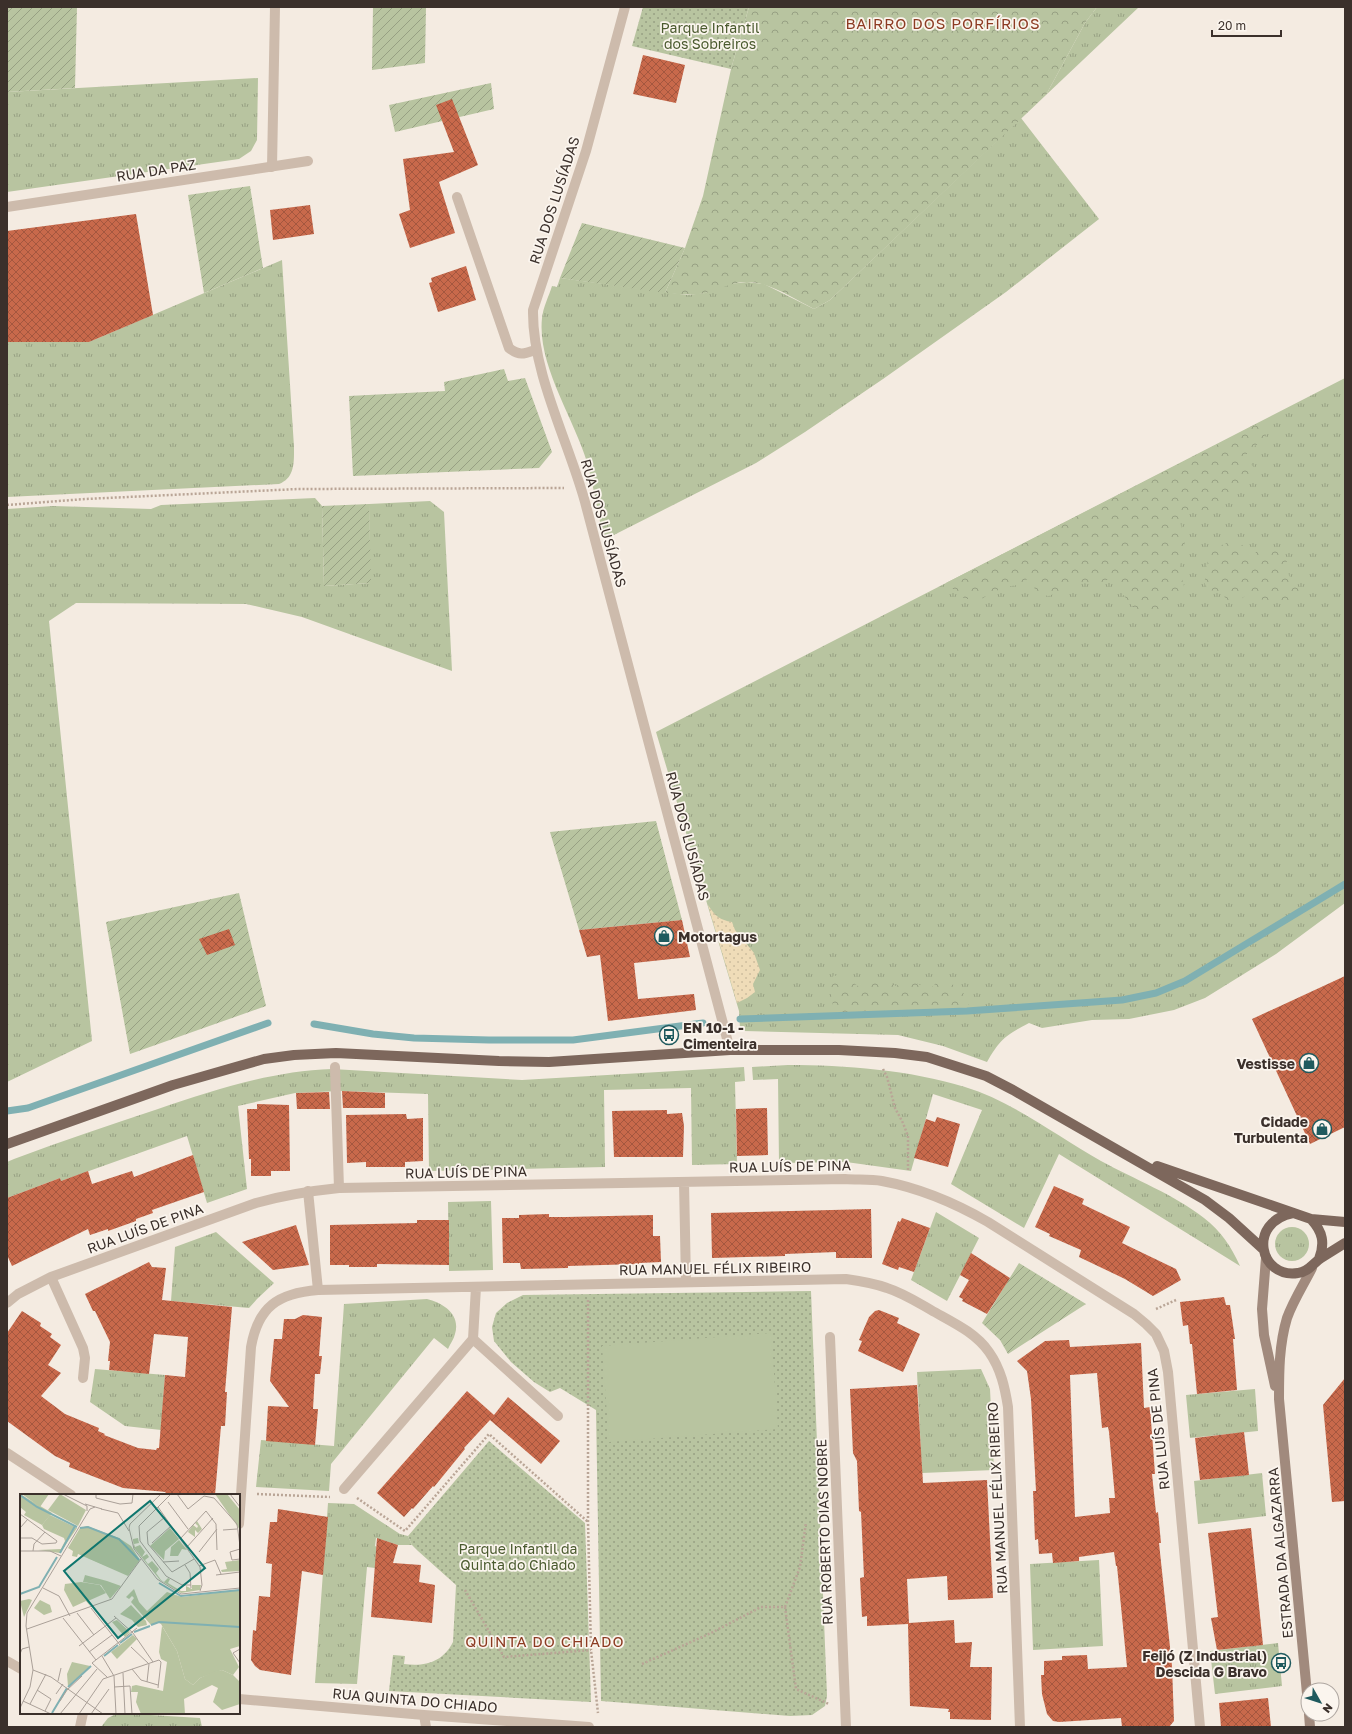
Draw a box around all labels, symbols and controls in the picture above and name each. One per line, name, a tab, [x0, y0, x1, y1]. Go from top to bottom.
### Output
scale bar	[1212, 12, 1281, 38]
district label: BAIRRO DOS PORFÍRIOS	[845, 14, 1041, 32]
text: 20 m	[1218, 18, 1246, 33]
park label: Parque Infantil dos Sobreiros	[660, 19, 760, 52]
street label: RUA DOS LUSÍADAS	[525, 134, 583, 266]
street label: RUA DA PAZ	[115, 155, 197, 185]
street label: RUA DOS LUSÍADAS	[578, 457, 630, 589]
street label: RUA DOS LUSÍADAS	[663, 770, 713, 902]
shop icon: Motortagus	[653, 925, 675, 947]
place label: Motortagus	[678, 928, 757, 945]
place label: EN 10-1 - Cimenteira	[683, 1019, 757, 1052]
bus stop icon: EN 10-1 - Cimenteira	[658, 1024, 680, 1046]
shop icon: Vestisse	[1298, 1052, 1320, 1074]
place label: Vestisse	[1236, 1055, 1295, 1072]
place label: Cidade Turbulenta	[1234, 1113, 1308, 1146]
shop icon: Cidade Turbulenta	[1311, 1118, 1333, 1140]
street label: RUA LUÍS DE PINA	[729, 1156, 852, 1176]
street label: RUA LUÍS DE PINA	[405, 1162, 528, 1182]
street label: RUA LUÍS DE PINA	[85, 1199, 206, 1257]
street label: RUA MANUEL FÉLIX RIBEIRO	[619, 1258, 811, 1278]
street label: RUA LUÍS DE PINA	[1143, 1367, 1173, 1491]
street label: RUA MANUEL FÉLIX RIBEIRO	[983, 1401, 1011, 1595]
street label: RUA ROBERTO DIAS NOBRE	[812, 1439, 836, 1625]
street label: ESTRADA DA ALGAZARRA	[1264, 1466, 1296, 1639]
inset map	[20, 1494, 240, 1714]
park label: Parque Infantil da Quinta do Chiado	[458, 1540, 578, 1573]
district label: QUINTA DO CHIADO	[465, 1632, 625, 1650]
place label: Feijó (Z Industrial) Descida G Bravo	[1142, 1647, 1267, 1680]
bus stop icon: Feijó (Z Industrial) Descida G Bravo	[1270, 1652, 1292, 1674]
north arrow	[1300, 1682, 1340, 1722]
street label: RUA QUINTA DO CHIADO	[332, 1684, 498, 1716]
text: N	[1320, 1701, 1336, 1716]

